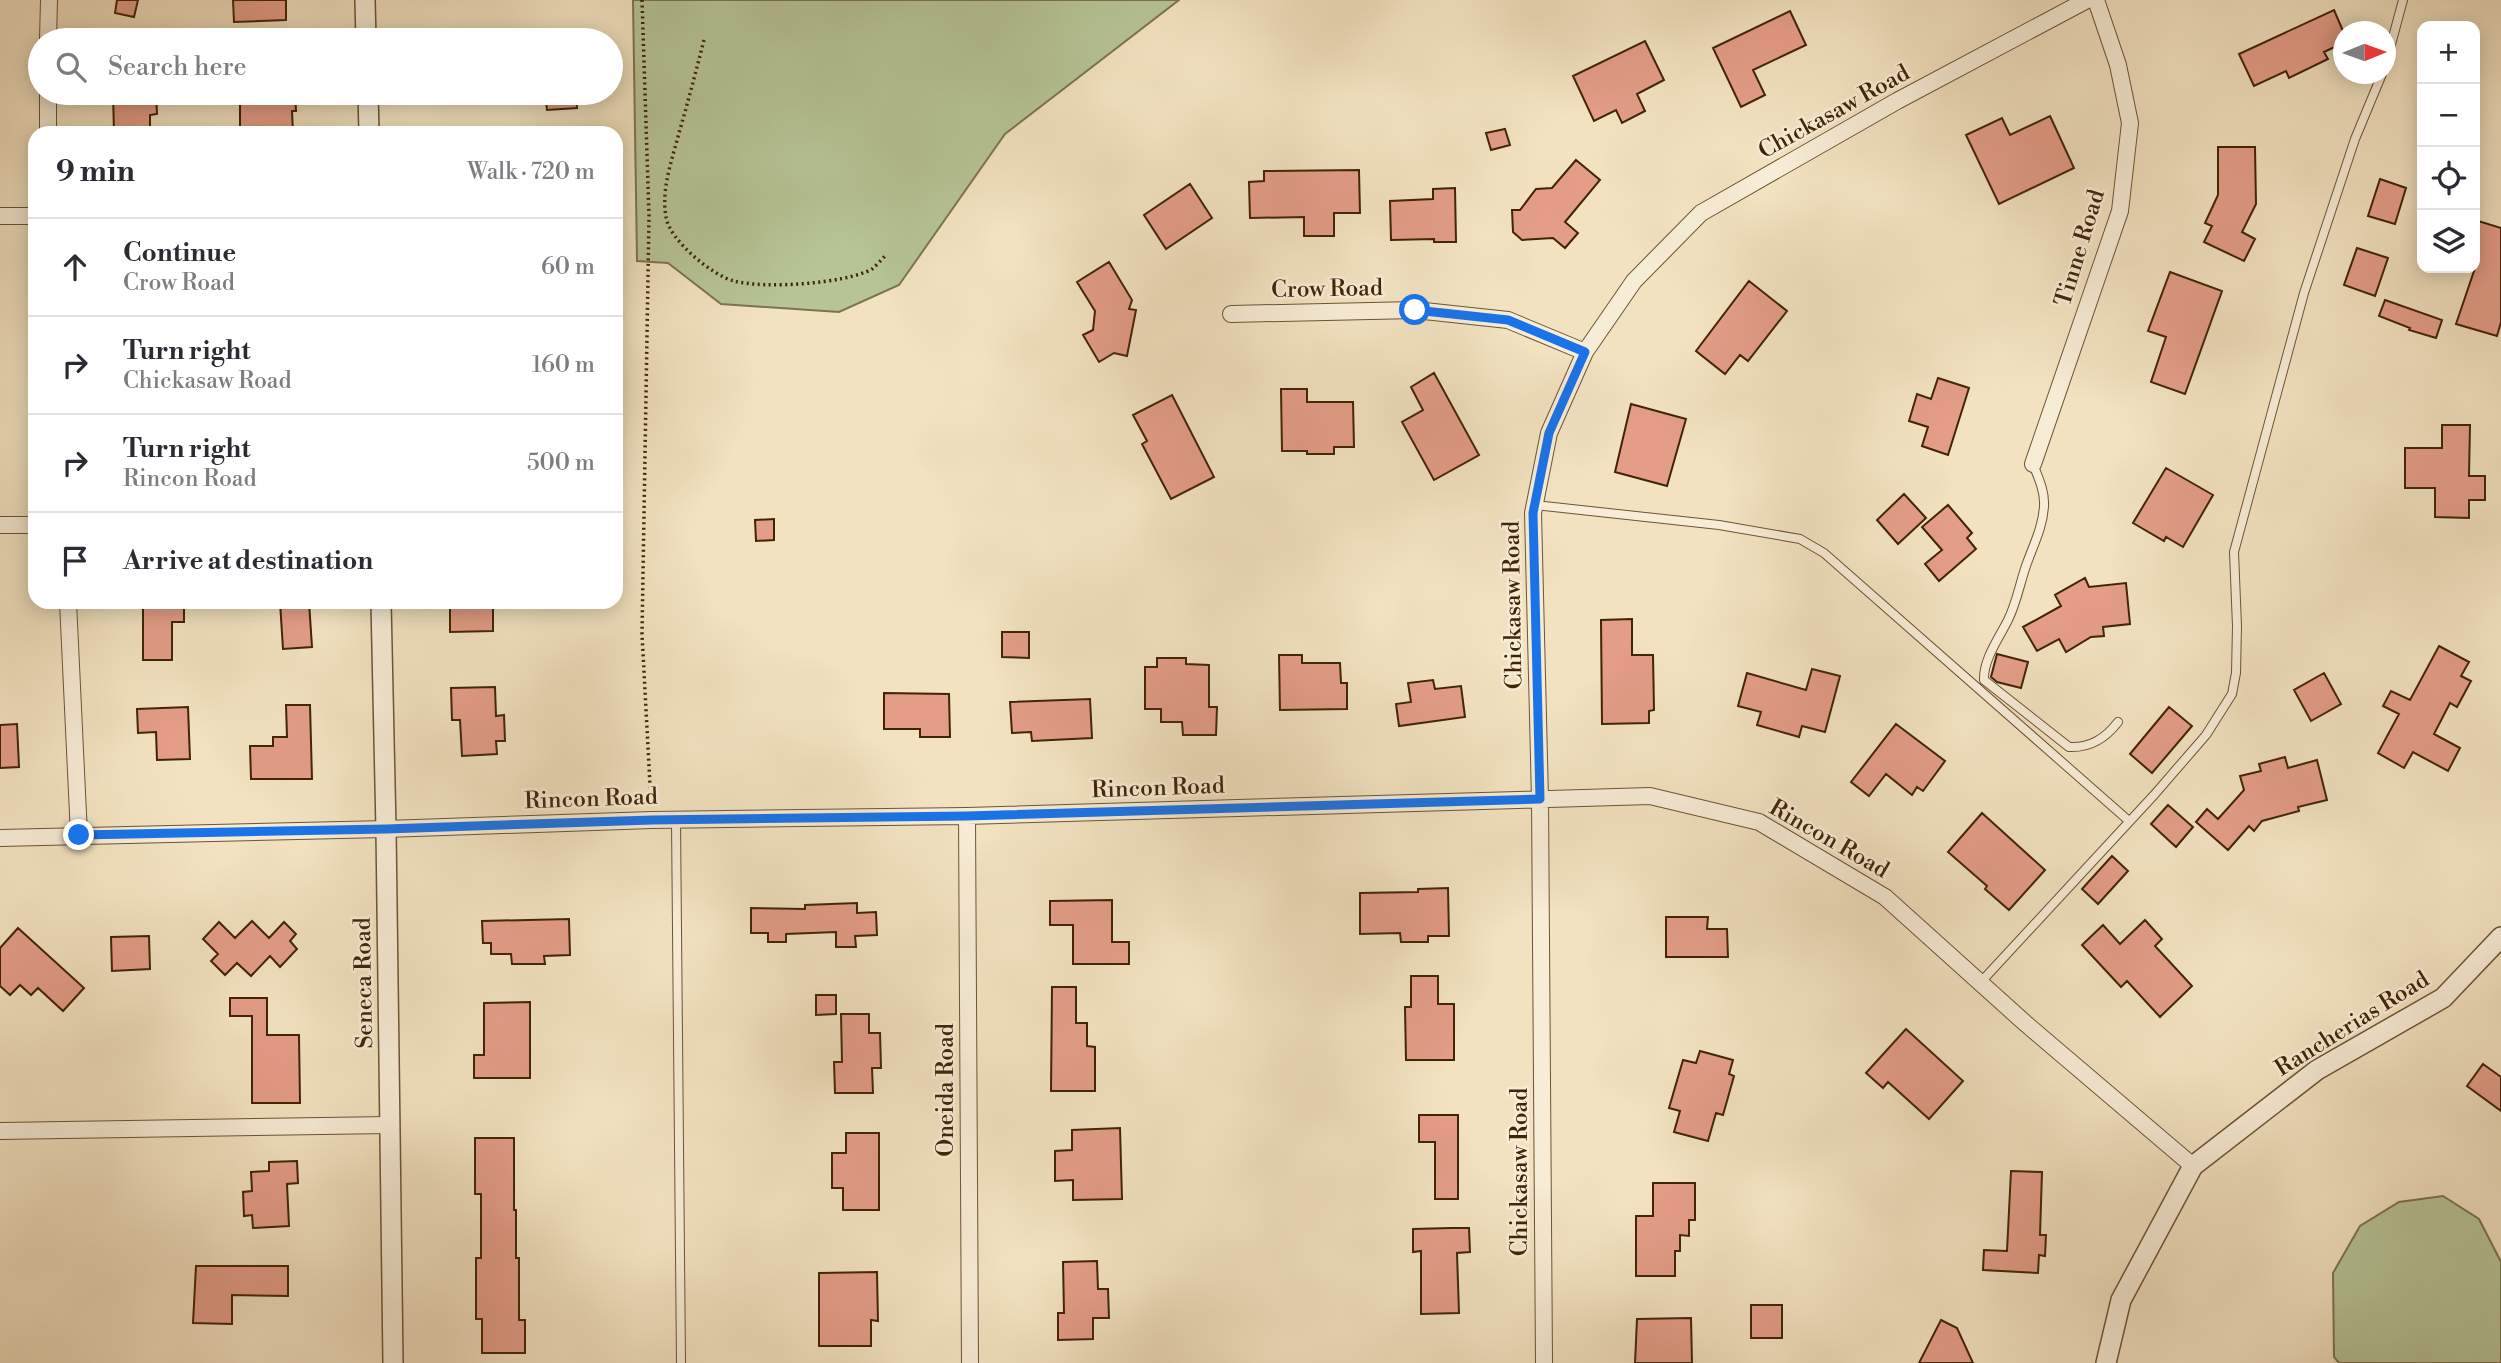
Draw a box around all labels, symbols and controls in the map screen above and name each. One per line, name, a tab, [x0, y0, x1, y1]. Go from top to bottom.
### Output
north arrow	[2333, 21, 2396, 84]
map controls	[2417, 21, 2480, 273]
button: +	[2417, 21, 2480, 84]
search box	[28, 28, 623, 105]
icon: search	[52, 48, 90, 86]
text: Search here	[108, 51, 247, 83]
street label: Chickasaw Road	[1753, 59, 1915, 165]
button: −	[2417, 84, 2480, 147]
button: locate	[2417, 147, 2480, 210]
text: 9 min	[56, 153, 135, 191]
text: Walk · 720 m	[467, 158, 595, 186]
street label: Tinne Road	[2049, 186, 2111, 310]
button: layers	[2417, 210, 2480, 273]
text: Continue	[123, 237, 236, 269]
icon: ahead	[56, 248, 94, 286]
text: 60 m	[541, 253, 595, 281]
text: Crow Road	[123, 269, 235, 297]
street label: Crow Road	[1271, 274, 1383, 304]
route start	[1399, 294, 1430, 325]
text: Turn right	[123, 335, 251, 367]
icon: right	[56, 346, 94, 384]
text: 160 m	[532, 351, 595, 379]
text: Chickasaw Road	[123, 367, 292, 395]
text: Turn right	[123, 433, 251, 465]
icon: right	[56, 444, 94, 482]
text: 500 m	[527, 449, 595, 477]
text: Rincon Road	[123, 465, 257, 493]
street label: Chickasaw Road	[1498, 520, 1528, 690]
icon: arrive	[56, 542, 94, 580]
text: Arrive at destination	[123, 545, 373, 577]
street label: Rincon Road	[1091, 772, 1225, 804]
street label: Rincon Road	[524, 783, 658, 815]
street label: Rincon Road	[1764, 793, 1894, 885]
route end	[63, 819, 94, 850]
street label: Seneca Road	[349, 917, 379, 1049]
street label: Rancherias Road	[2270, 965, 2434, 1083]
street label: Oneida Road	[932, 1023, 960, 1157]
street label: Chickasaw Road	[1506, 1088, 1534, 1256]

